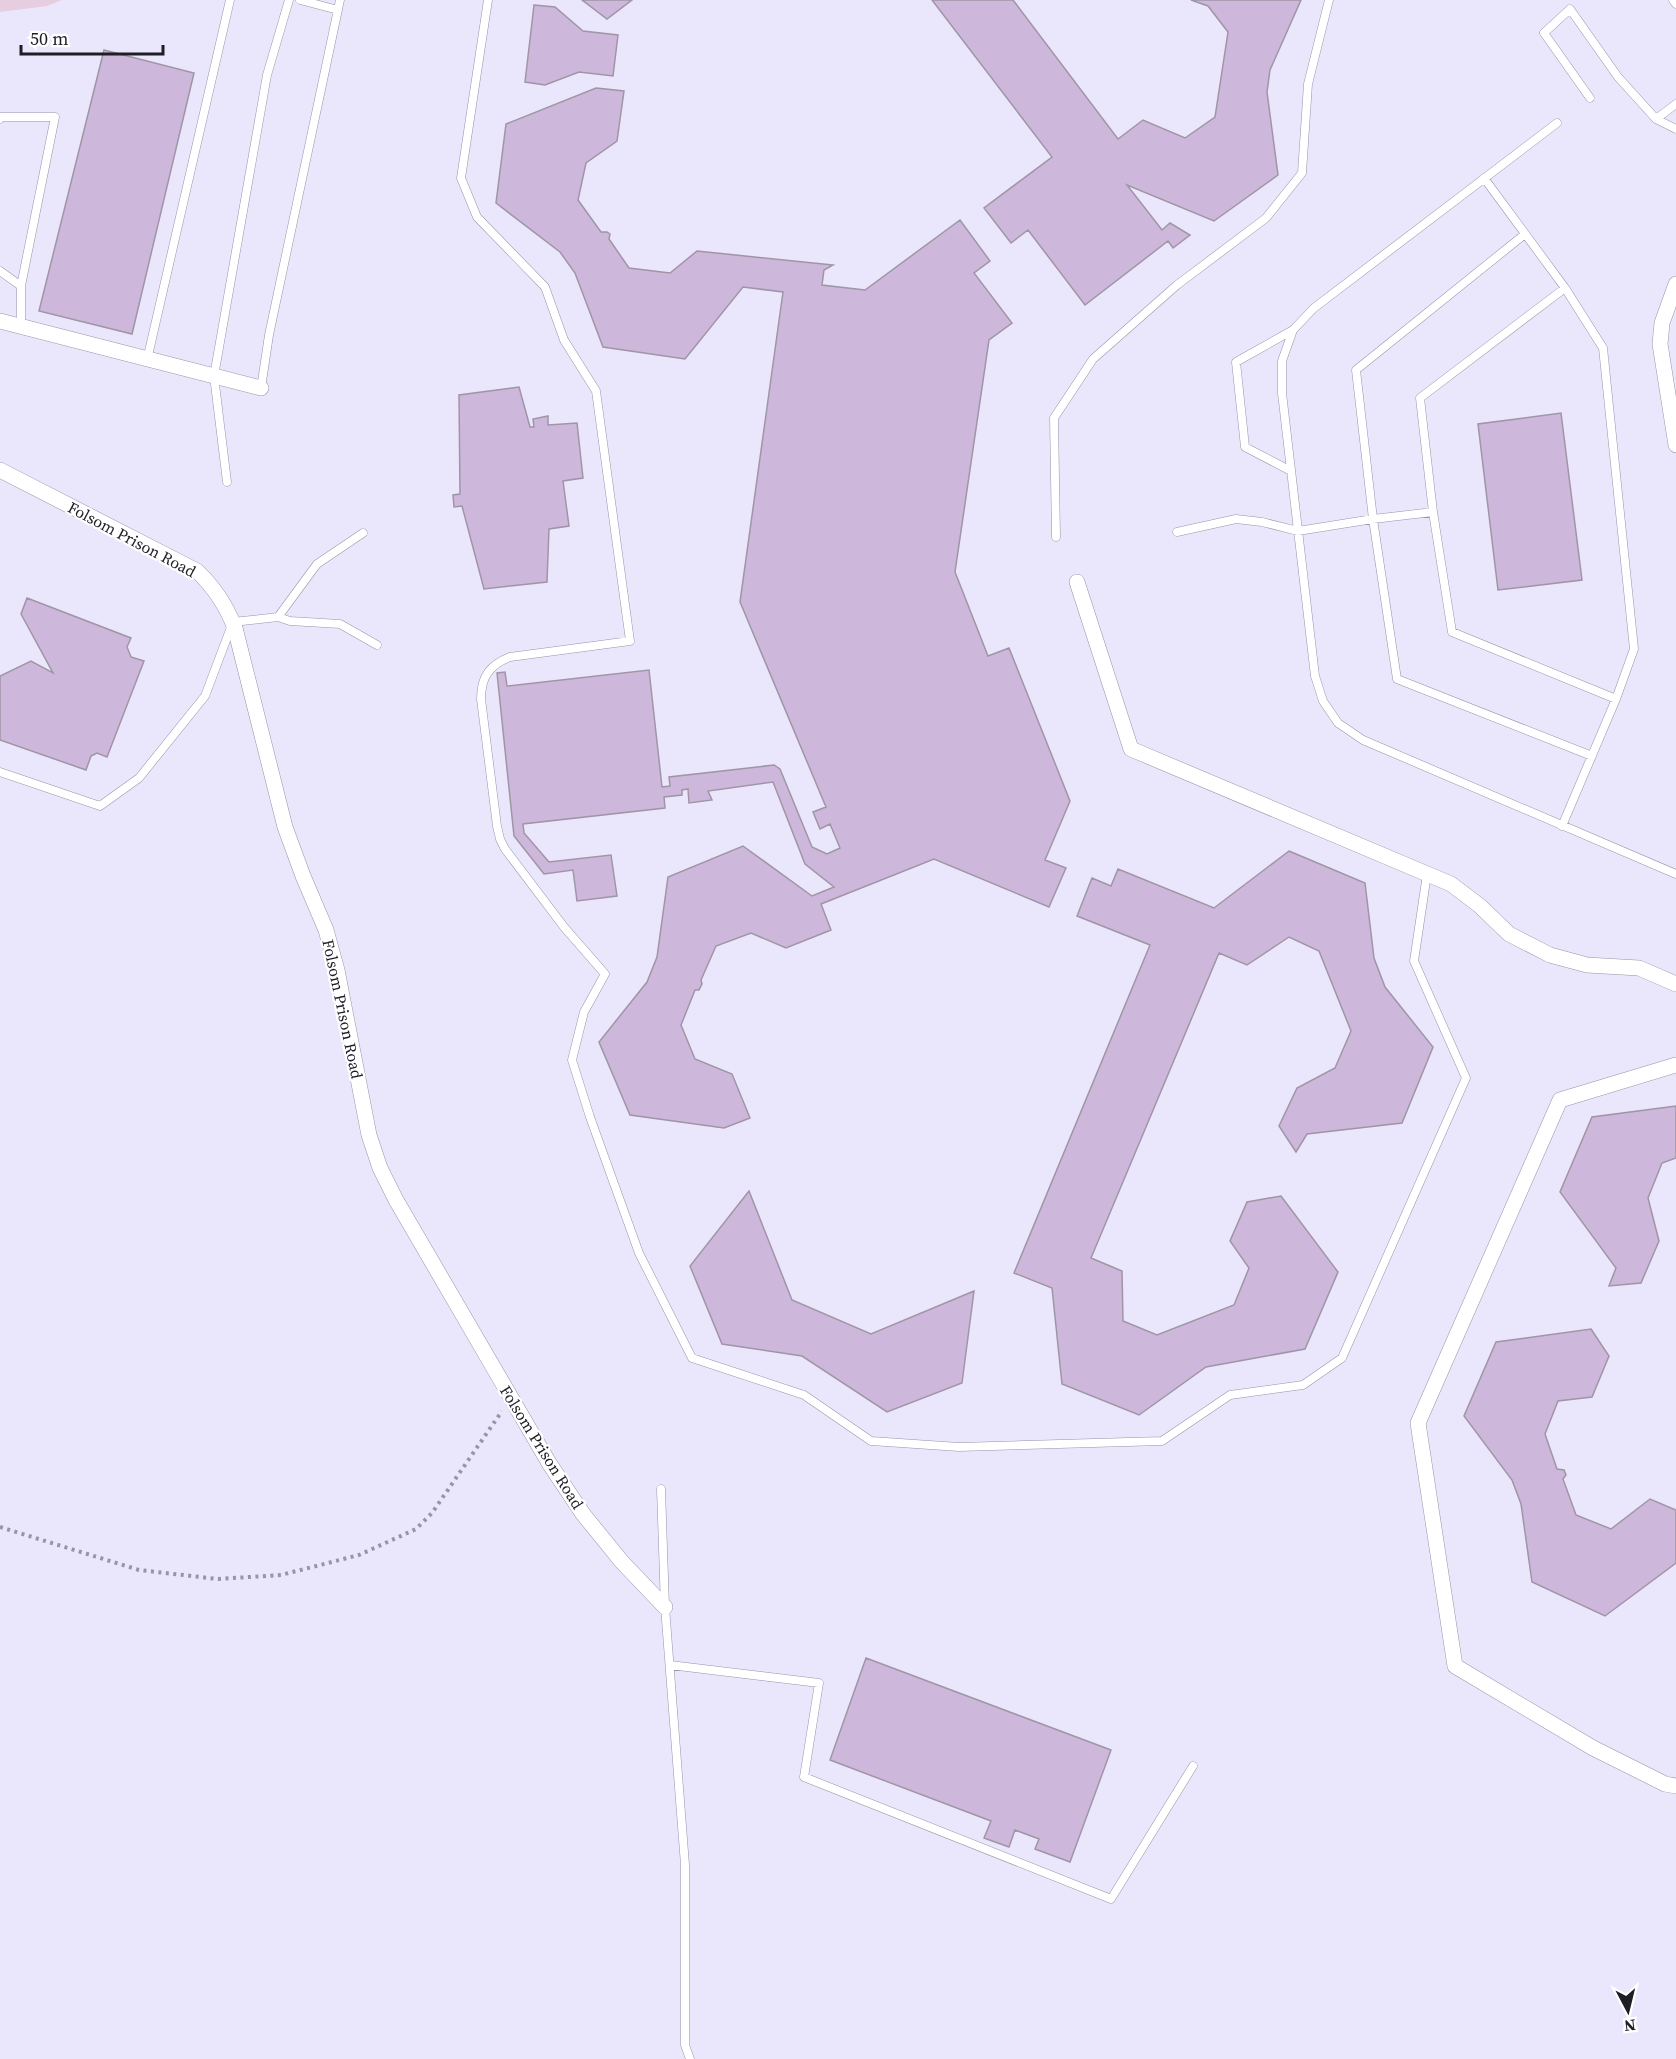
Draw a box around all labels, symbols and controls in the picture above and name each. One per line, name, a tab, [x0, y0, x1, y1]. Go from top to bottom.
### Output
scale bar	[21, 18, 164, 56]
text: 50 m	[30, 26, 68, 51]
street label: Folsom Prison Road	[64, 496, 200, 582]
street label: Folsom Prison Road	[317, 937, 369, 1081]
street label: Folsom Prison Road	[495, 1381, 589, 1513]
north arrow	[1598, 1981, 1658, 2041]
text: N	[1622, 2014, 1637, 2038]

